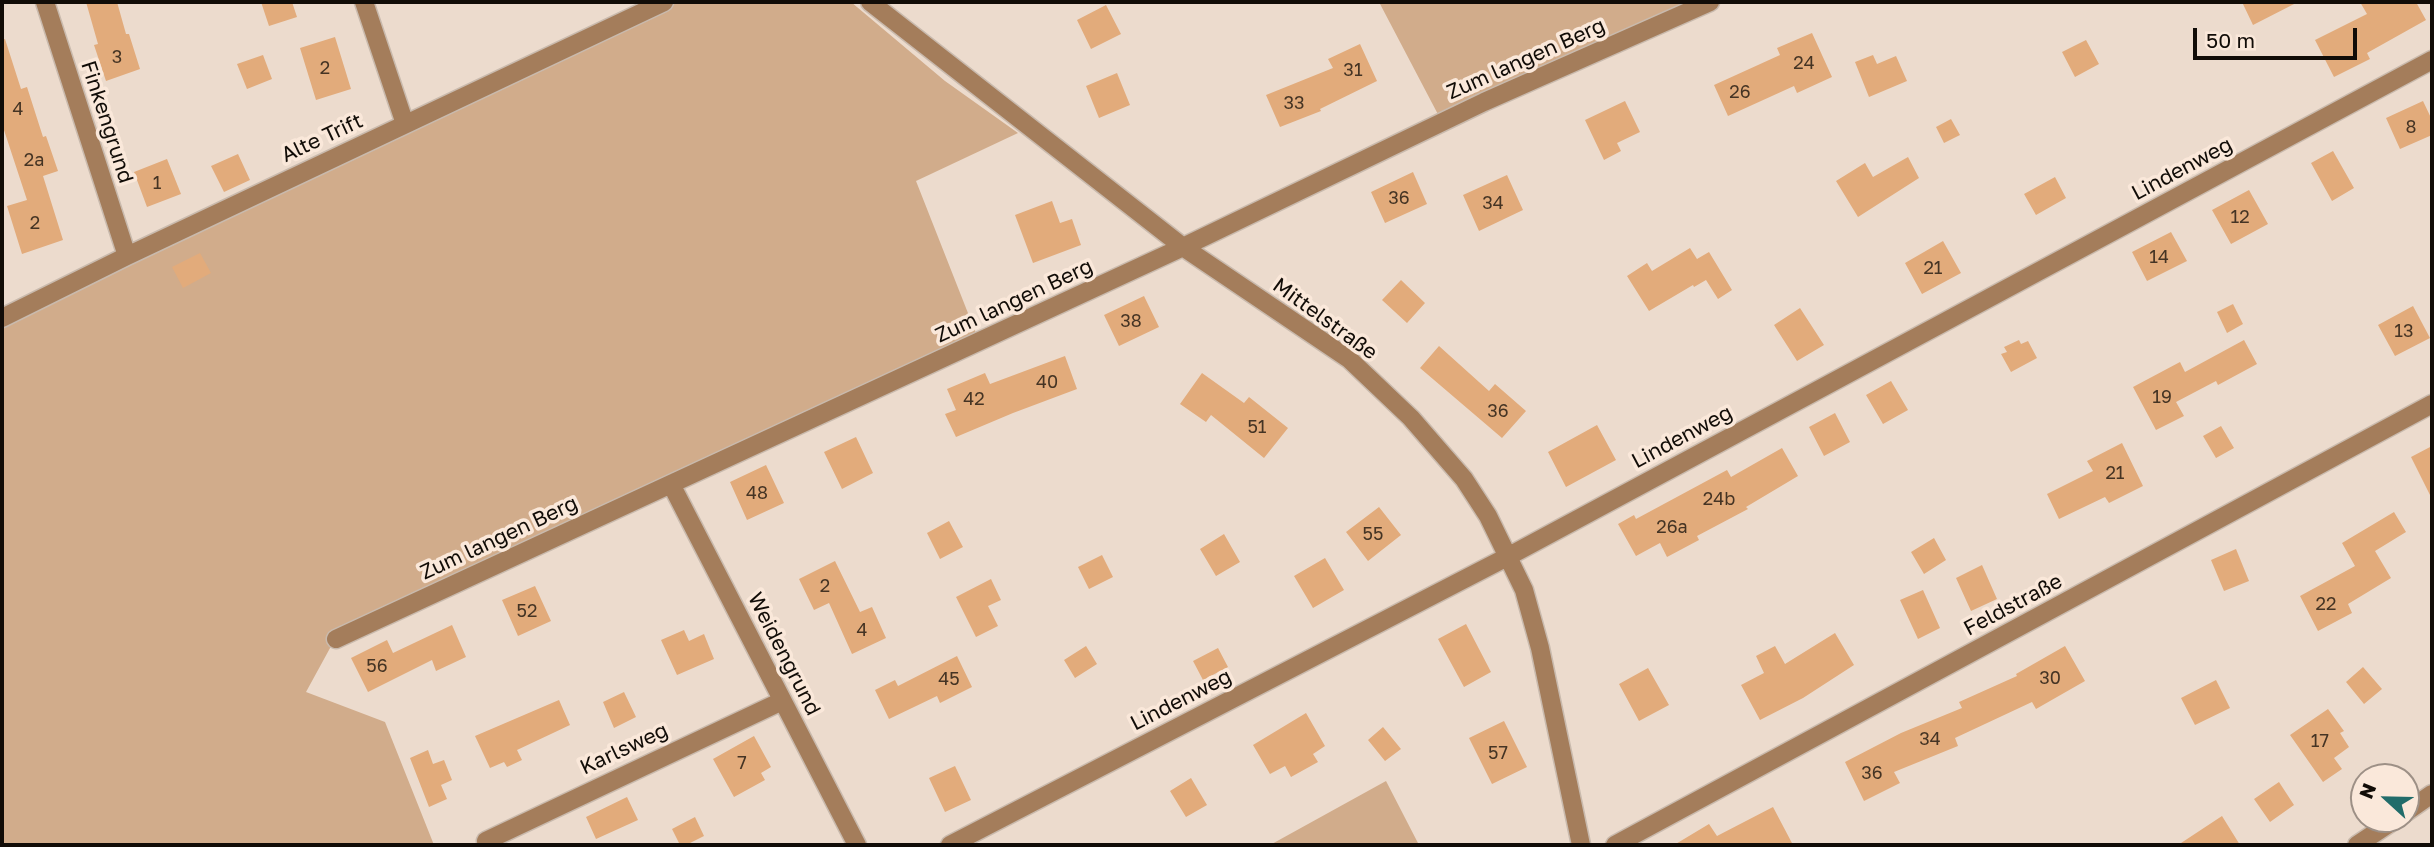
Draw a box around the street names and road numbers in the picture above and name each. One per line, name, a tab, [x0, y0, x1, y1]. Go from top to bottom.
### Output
street label: Zum langen Berg	[1443, 13, 1609, 105]
street label: Finkengrund	[75, 58, 139, 186]
street label: Alte Trift	[277, 108, 367, 168]
street label: Lindenweg	[2127, 132, 2237, 206]
street label: Zum langen Berg	[931, 254, 1097, 348]
street label: Mittelstraße	[1268, 273, 1382, 365]
street label: Lindenweg	[1627, 400, 1737, 474]
street label: Zum langen Berg	[416, 491, 582, 585]
street label: Feldstraße	[1960, 569, 2066, 641]
street label: Weidengrund	[742, 588, 826, 720]
street label: Lindenweg	[1126, 664, 1236, 736]
street label: Karlsweg	[576, 718, 672, 780]

